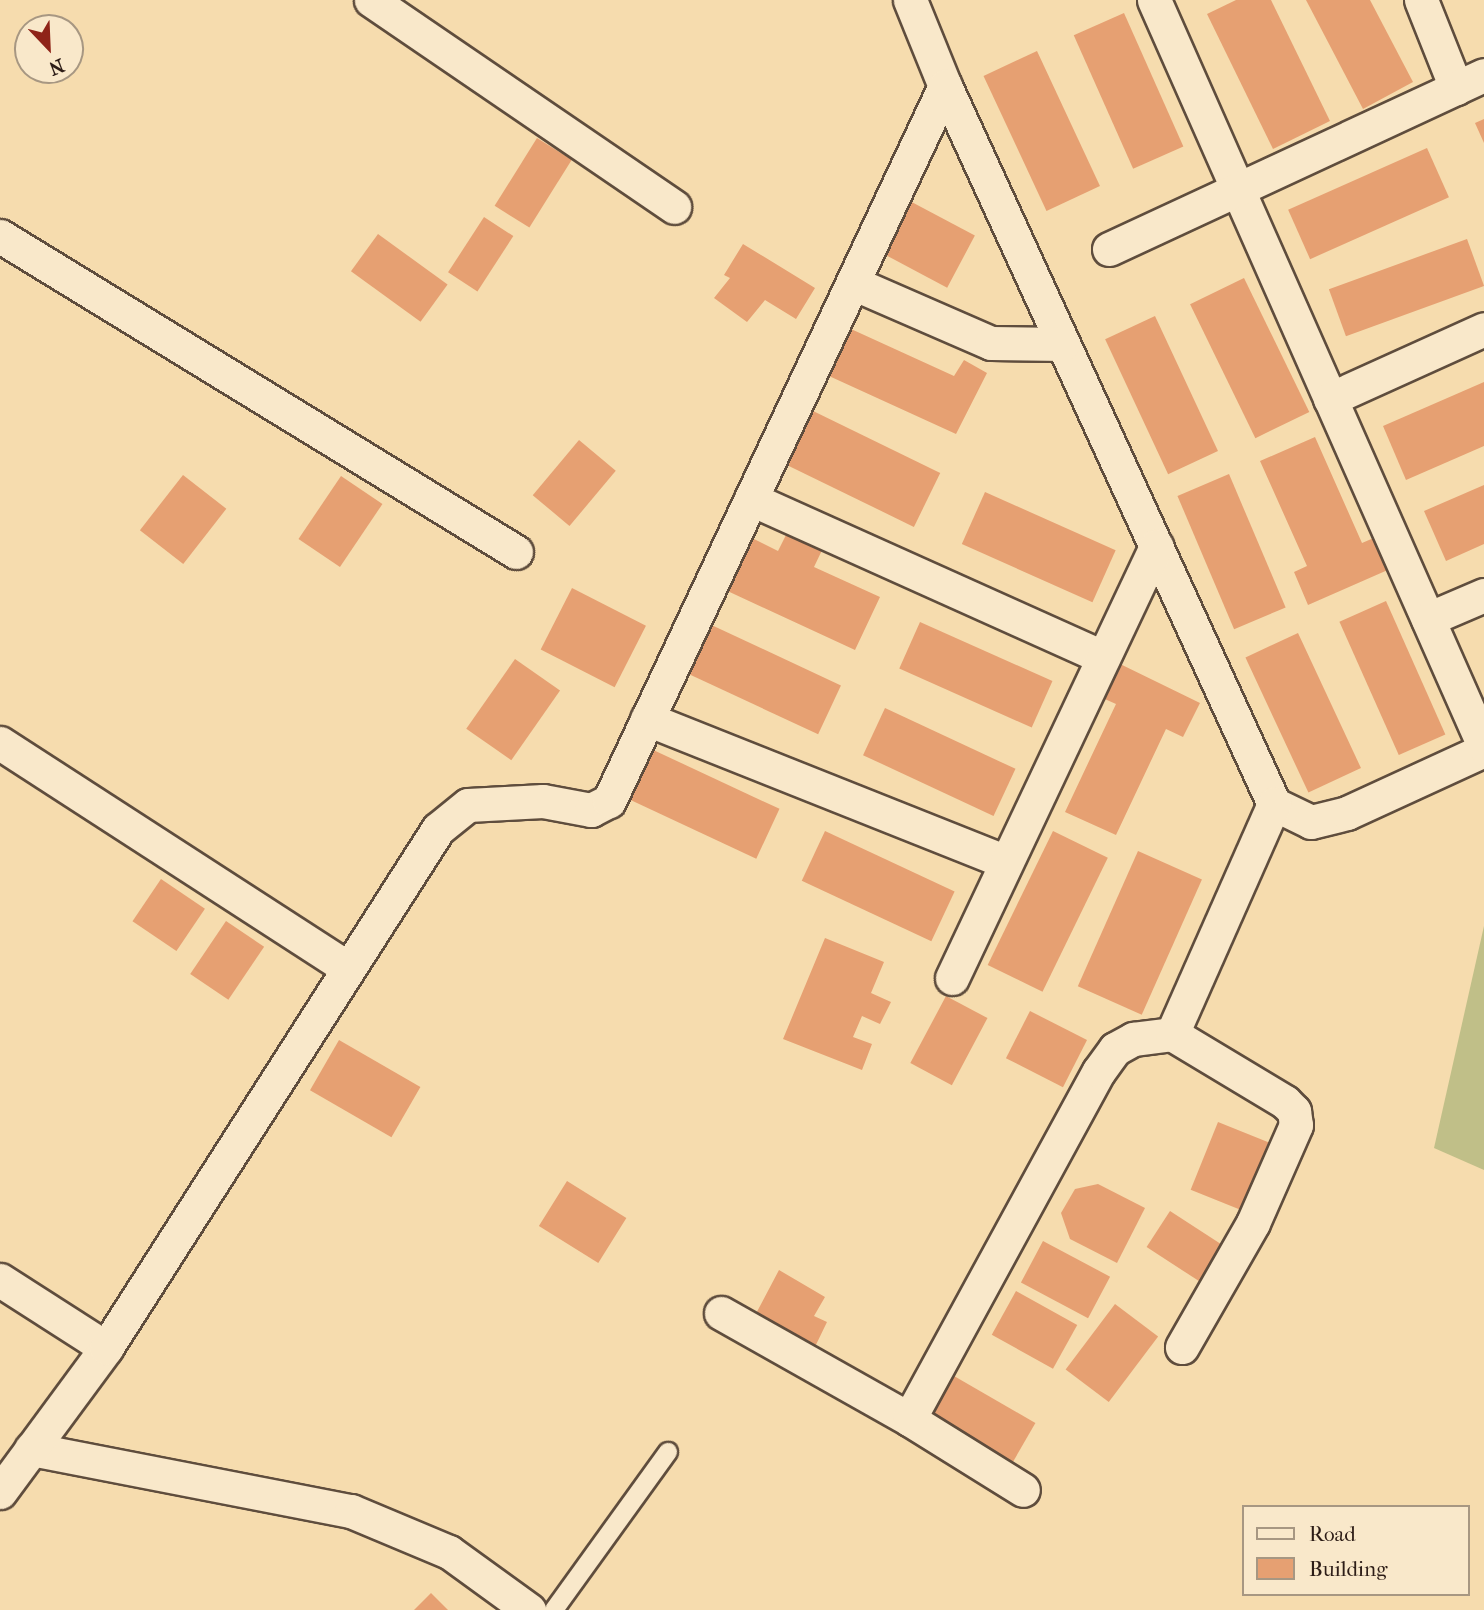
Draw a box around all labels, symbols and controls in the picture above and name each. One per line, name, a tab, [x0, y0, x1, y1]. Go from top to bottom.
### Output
north arrow	[14, 14, 84, 84]
text: N	[45, 54, 67, 79]
legend	[1242, 1505, 1470, 1596]
text: Road	[1309, 1522, 1356, 1546]
text: Building	[1309, 1557, 1387, 1581]

